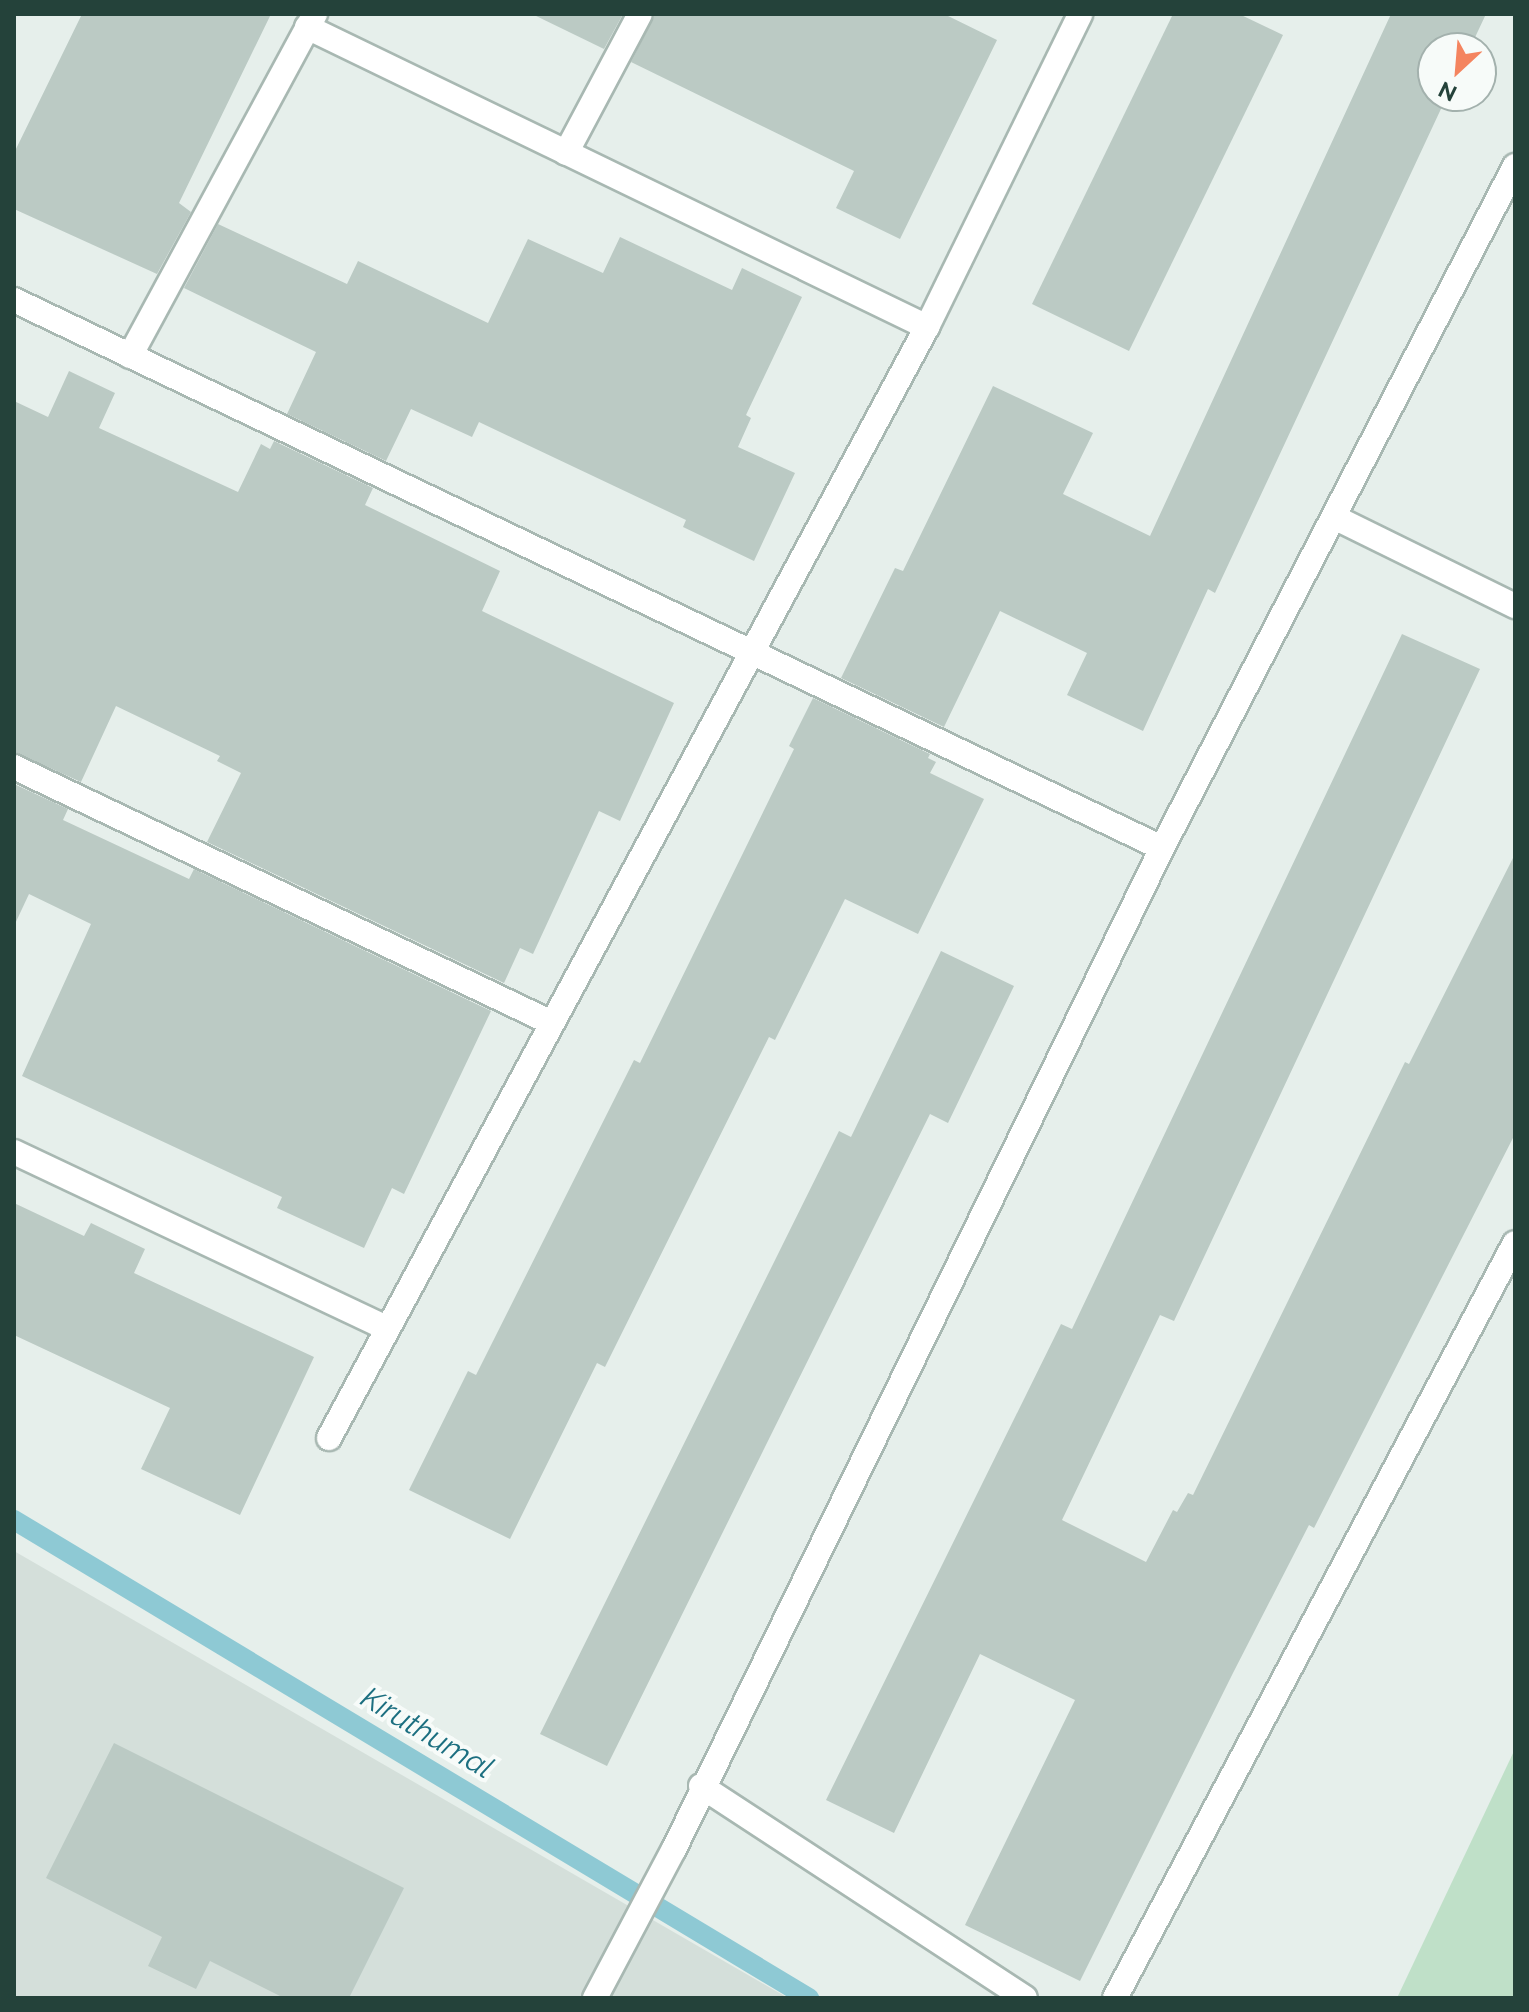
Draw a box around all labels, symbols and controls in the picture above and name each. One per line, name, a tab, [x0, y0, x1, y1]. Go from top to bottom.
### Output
north arrow	[1417, 32, 1497, 112]
text: N	[1434, 76, 1461, 107]
water label: Kiruthumal	[354, 1680, 500, 1786]

